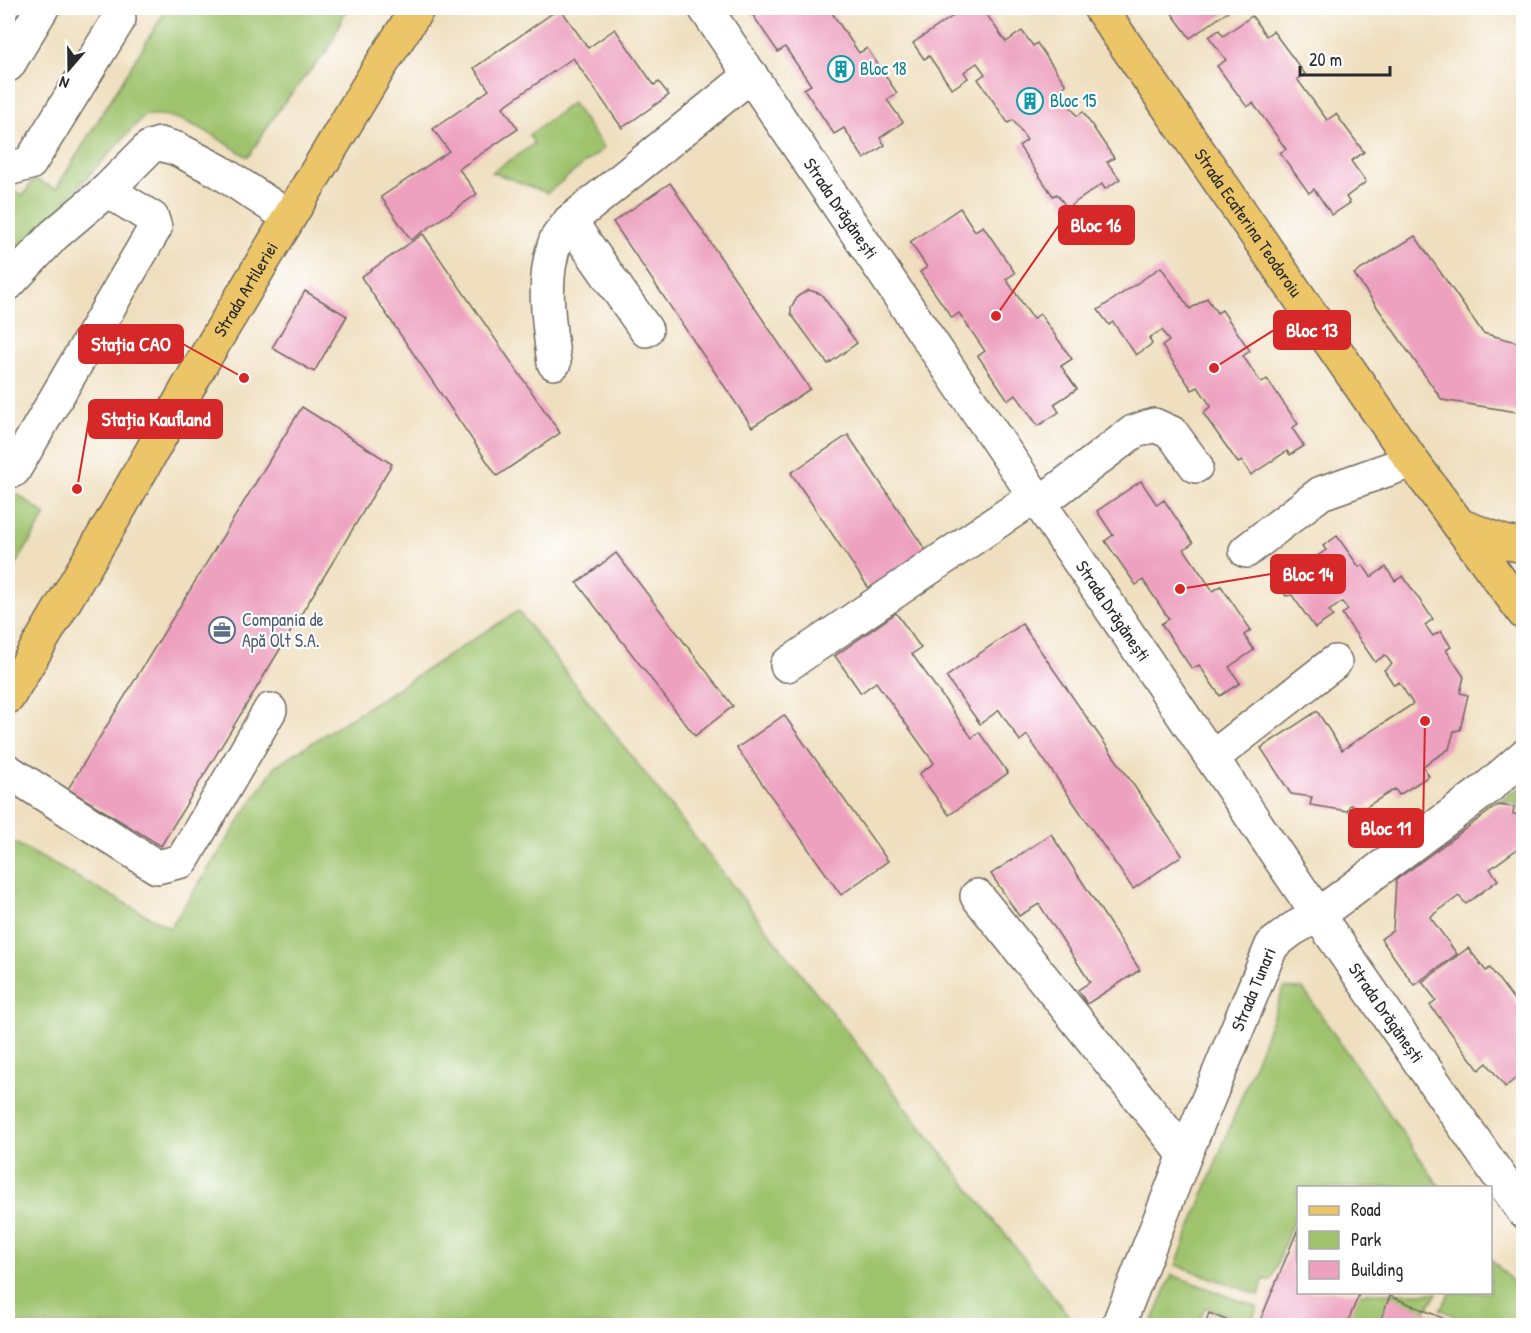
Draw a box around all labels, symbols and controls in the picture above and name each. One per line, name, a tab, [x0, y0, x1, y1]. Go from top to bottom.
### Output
north arrow	[39, 39, 99, 99]
scale bar	[1300, 39, 1390, 77]
text: 20 m	[1309, 47, 1342, 72]
building icon: Bloc 18	[826, 54, 856, 84]
place label: Bloc 18	[860, 56, 907, 81]
text: N	[56, 71, 72, 95]
building icon: Bloc 15	[1015, 86, 1045, 116]
place label: Bloc 15	[1050, 88, 1097, 113]
street label: Strada Ecaterina Teodoroiu	[1189, 143, 1308, 302]
street label: Strada Drăgănești	[798, 153, 884, 264]
callout: Bloc 16	[1059, 206, 1134, 244]
text: Bloc 16	[1070, 211, 1122, 238]
street label: Strada Artileriei	[207, 237, 284, 341]
callout: Bloc 13	[1274, 311, 1350, 349]
text: Bloc 13	[1286, 316, 1338, 343]
callout: Stația CAO	[79, 325, 183, 363]
text: Stația CAO	[91, 330, 171, 357]
callout: Stația Kaufland	[89, 400, 222, 438]
text: Stația Kaufland	[102, 405, 211, 432]
street label: Strada Drăgănești	[1070, 555, 1156, 666]
callout: Bloc 14	[1271, 555, 1345, 593]
text: Bloc 14	[1283, 560, 1334, 587]
place label: Compania de Apă Olt S.A.	[242, 607, 324, 653]
office icon: Compania de Apă Olt S.A.	[207, 615, 237, 645]
callout: Bloc 11	[1349, 809, 1423, 847]
text: Bloc 11	[1361, 814, 1411, 841]
street label: Strada Tunari	[1225, 943, 1282, 1035]
street label: Strada Drăgănești	[1343, 958, 1430, 1068]
legend	[1297, 1186, 1492, 1294]
text: Road	[1351, 1197, 1381, 1222]
text: Park	[1351, 1227, 1382, 1252]
text: Building	[1351, 1257, 1403, 1282]

